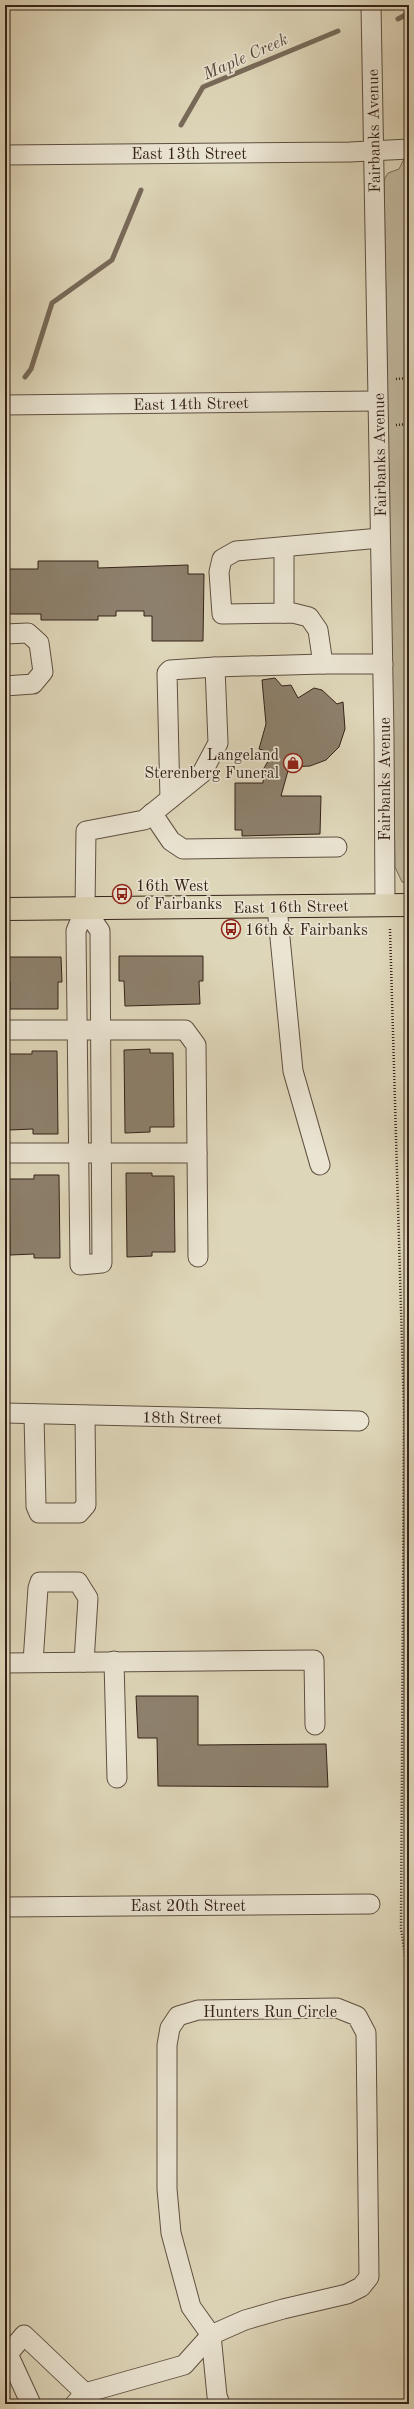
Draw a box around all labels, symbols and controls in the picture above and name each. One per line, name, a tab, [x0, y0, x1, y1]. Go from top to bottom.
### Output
water label: Maple Creek	[200, 31, 291, 84]
street label: Fairbanks Avenue	[366, 69, 384, 193]
street label: East 13th Street	[131, 147, 247, 163]
street label: Fairbanks Avenue	[372, 393, 390, 517]
street label: East 14th Street	[133, 396, 249, 414]
street label: Fairbanks Avenue	[378, 717, 394, 841]
place label: Langeland Sterenberg Funeral	[144, 748, 279, 782]
shop icon: Langeland Sterenberg Funeral	[282, 752, 304, 774]
place label: 16th West of Fairbanks	[136, 879, 222, 913]
bus stop icon: 16th West of Fairbanks	[111, 883, 133, 905]
street label: East 16th Street	[233, 899, 349, 917]
bus stop icon: 16th & Fairbanks	[220, 918, 242, 940]
place label: 16th & Fairbanks	[245, 923, 368, 939]
street label: 18th Street	[142, 1410, 222, 1428]
street label: East 20th Street	[130, 1899, 246, 1915]
street label: Hunters Run Circle	[203, 2005, 337, 2021]

